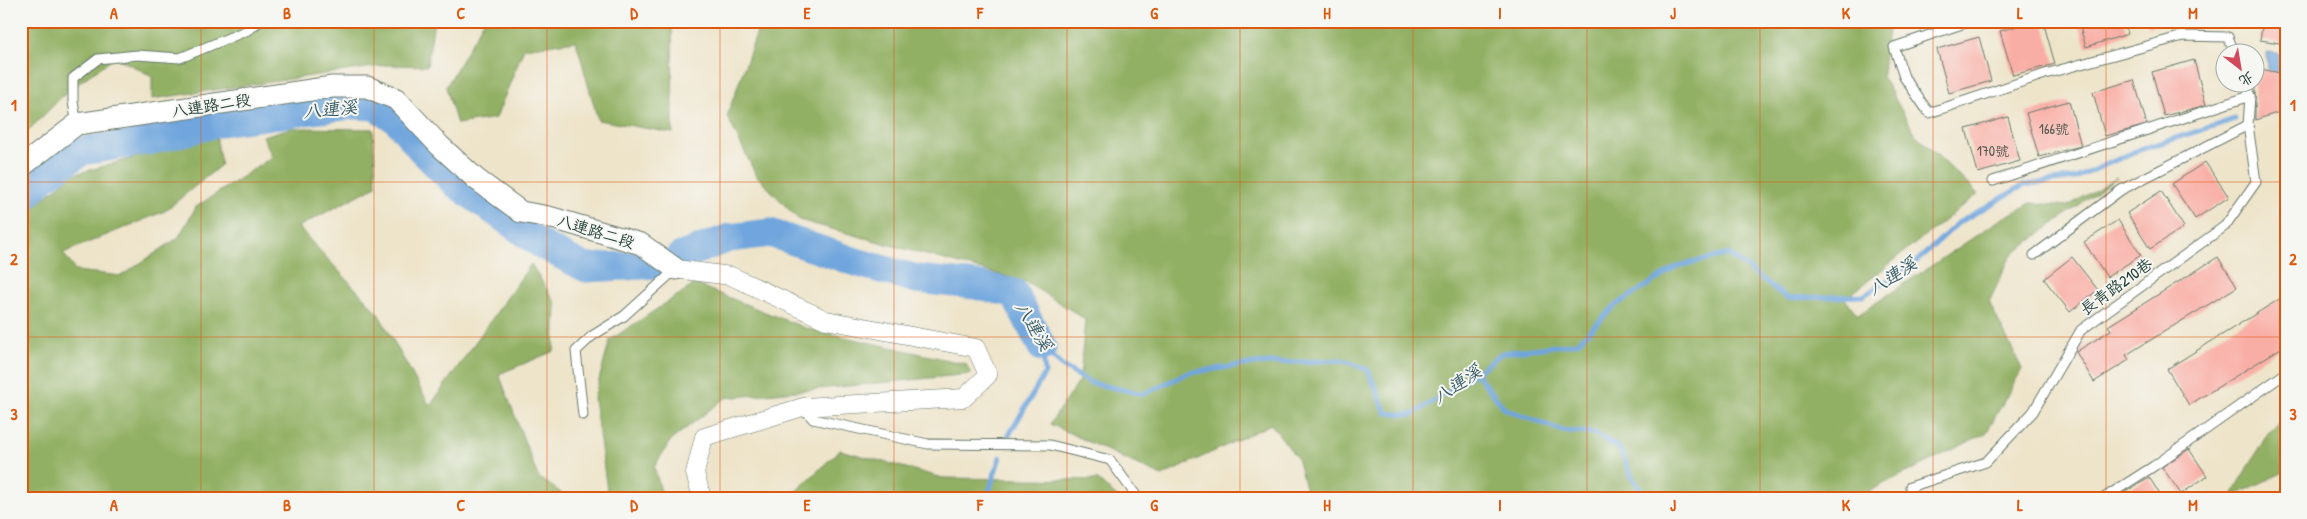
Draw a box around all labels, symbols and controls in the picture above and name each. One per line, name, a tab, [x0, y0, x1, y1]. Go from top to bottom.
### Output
text: A	[110, 2, 118, 24]
text: B	[283, 2, 291, 24]
text: C	[457, 2, 466, 24]
text: D	[630, 2, 638, 24]
text: E	[803, 2, 811, 24]
text: F	[976, 2, 984, 24]
text: G	[1150, 2, 1158, 24]
text: H	[1323, 2, 1331, 24]
text: I	[1498, 2, 1502, 24]
text: J	[1670, 2, 1676, 24]
text: K	[1842, 2, 1851, 24]
text: L	[2017, 2, 2023, 24]
text: M	[2188, 2, 2198, 24]
north arrow	[2214, 42, 2264, 92]
text: 北	[2236, 68, 2258, 91]
street label: 八連路二段	[170, 88, 252, 122]
text: 1	[11, 94, 17, 116]
water label: 八連溪	[302, 94, 359, 124]
text: 1	[2290, 94, 2296, 116]
house number: 166號	[2039, 119, 2069, 138]
house number: 170號	[1977, 141, 2009, 160]
street label: 八連路二段	[555, 209, 637, 253]
text: 2	[10, 248, 18, 270]
text: 2	[2289, 248, 2297, 270]
water label: 八連溪	[1863, 250, 1922, 301]
street label: 長青路210巷	[2075, 252, 2157, 320]
water label: 八連溪	[1009, 296, 1059, 356]
water label: 八連溪	[1428, 358, 1487, 410]
text: 3	[10, 403, 18, 425]
text: 3	[2289, 403, 2297, 425]
text: A	[110, 494, 118, 516]
text: B	[283, 494, 291, 516]
text: C	[457, 494, 466, 516]
text: D	[630, 494, 638, 516]
text: E	[803, 494, 811, 516]
text: F	[976, 494, 984, 516]
text: G	[1150, 494, 1158, 516]
text: H	[1323, 494, 1331, 516]
text: I	[1498, 494, 1502, 516]
text: J	[1670, 494, 1676, 516]
text: K	[1842, 494, 1851, 516]
text: L	[2017, 494, 2023, 516]
text: M	[2188, 494, 2198, 516]

